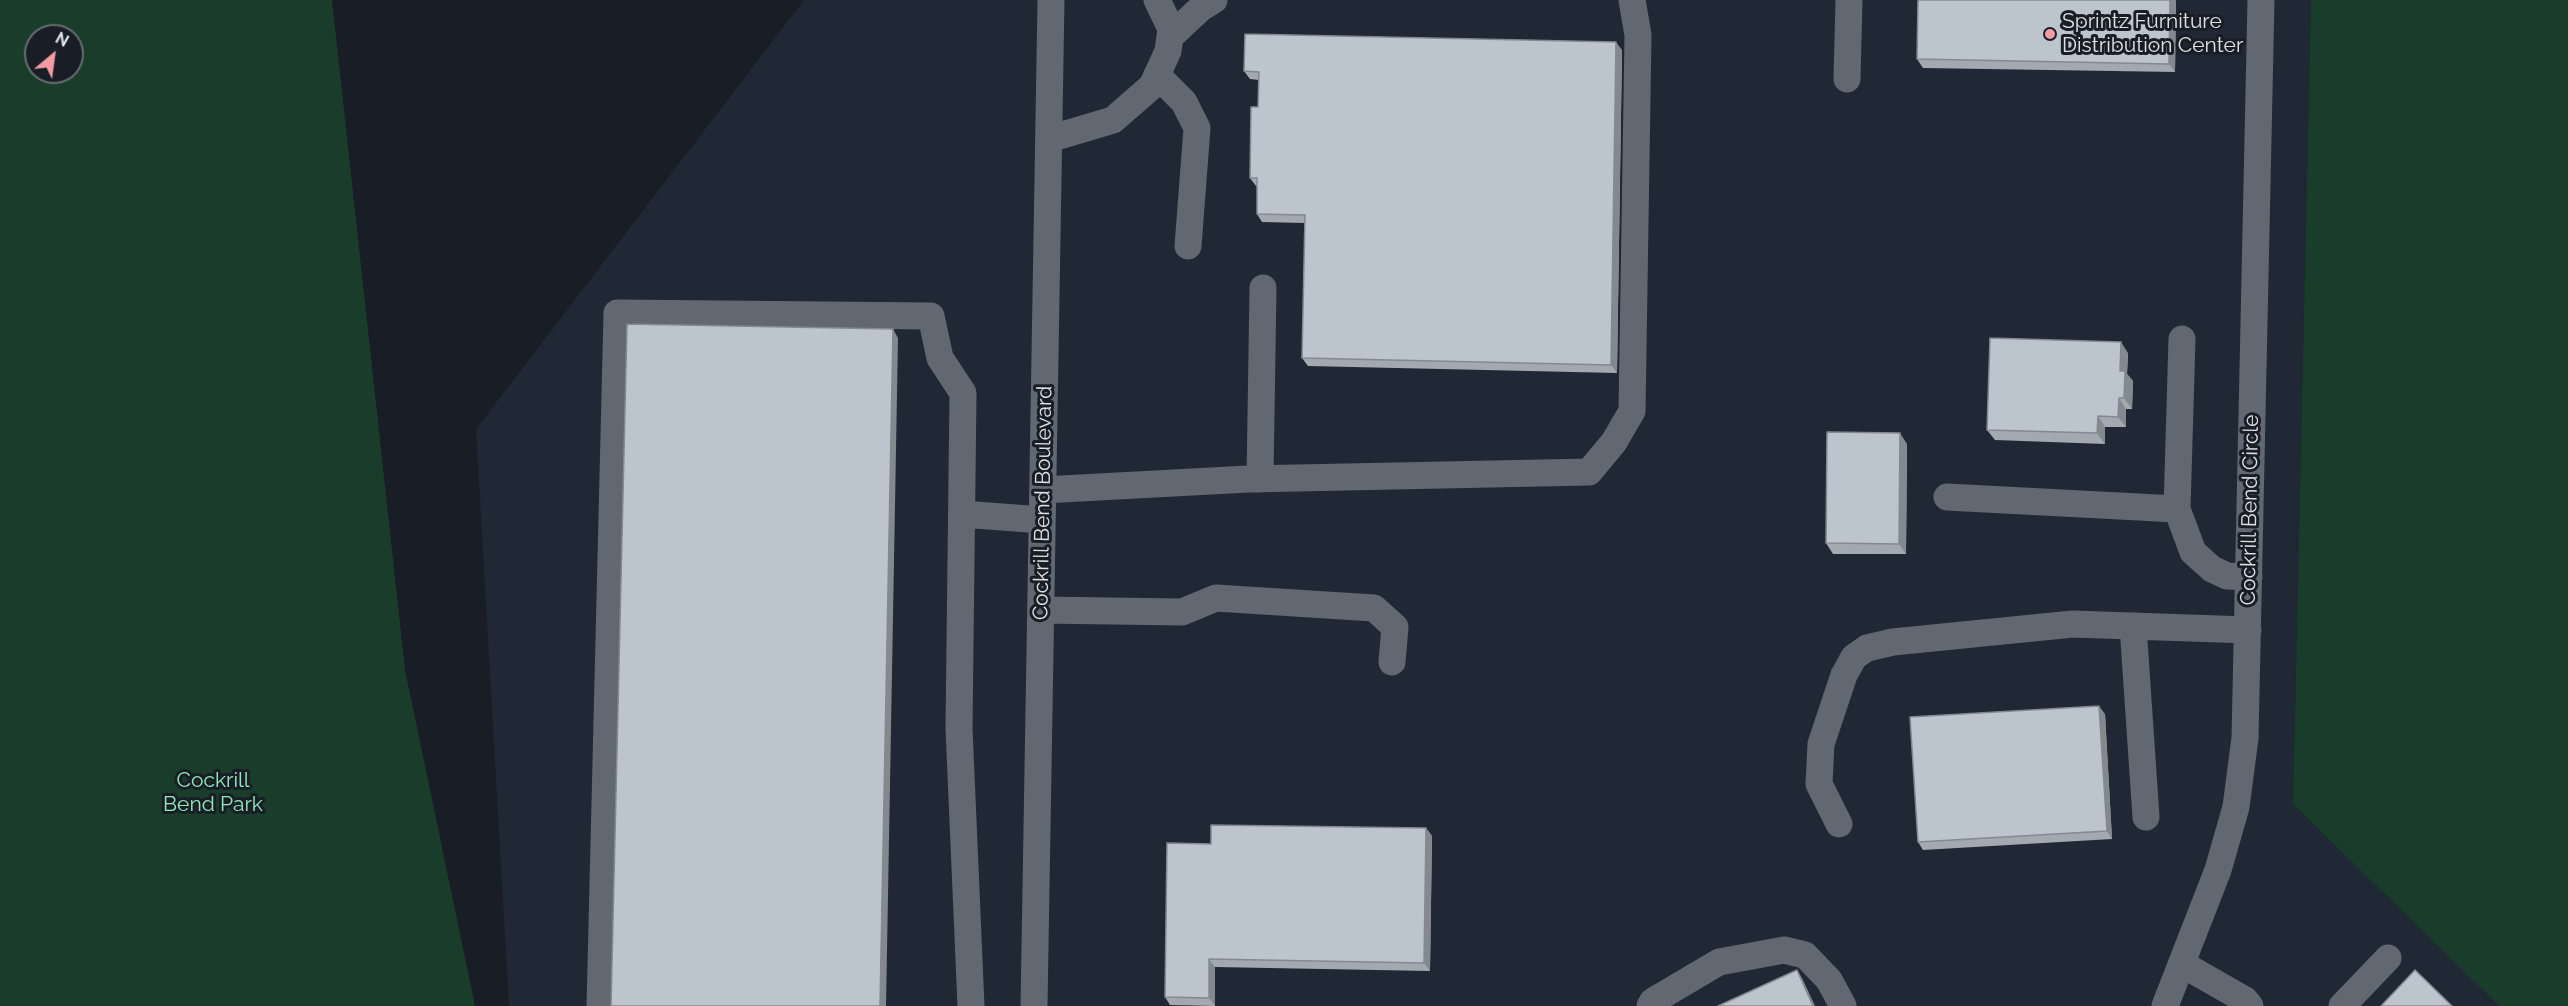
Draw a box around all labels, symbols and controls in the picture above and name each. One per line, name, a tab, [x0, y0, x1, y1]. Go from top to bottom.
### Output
place label: Sprintz Furniture Distribution Center	[2062, 9, 2243, 59]
north arrow	[24, 24, 84, 84]
marker: Sprintz Furniture Distribution Center	[2043, 27, 2057, 41]
text: N	[52, 28, 72, 51]
street label: Cockrill Bend Boulevard	[1028, 386, 1058, 620]
street label: Cockrill Bend Circle	[2236, 414, 2264, 606]
park label: Cockrill Bend Park	[163, 768, 263, 818]

